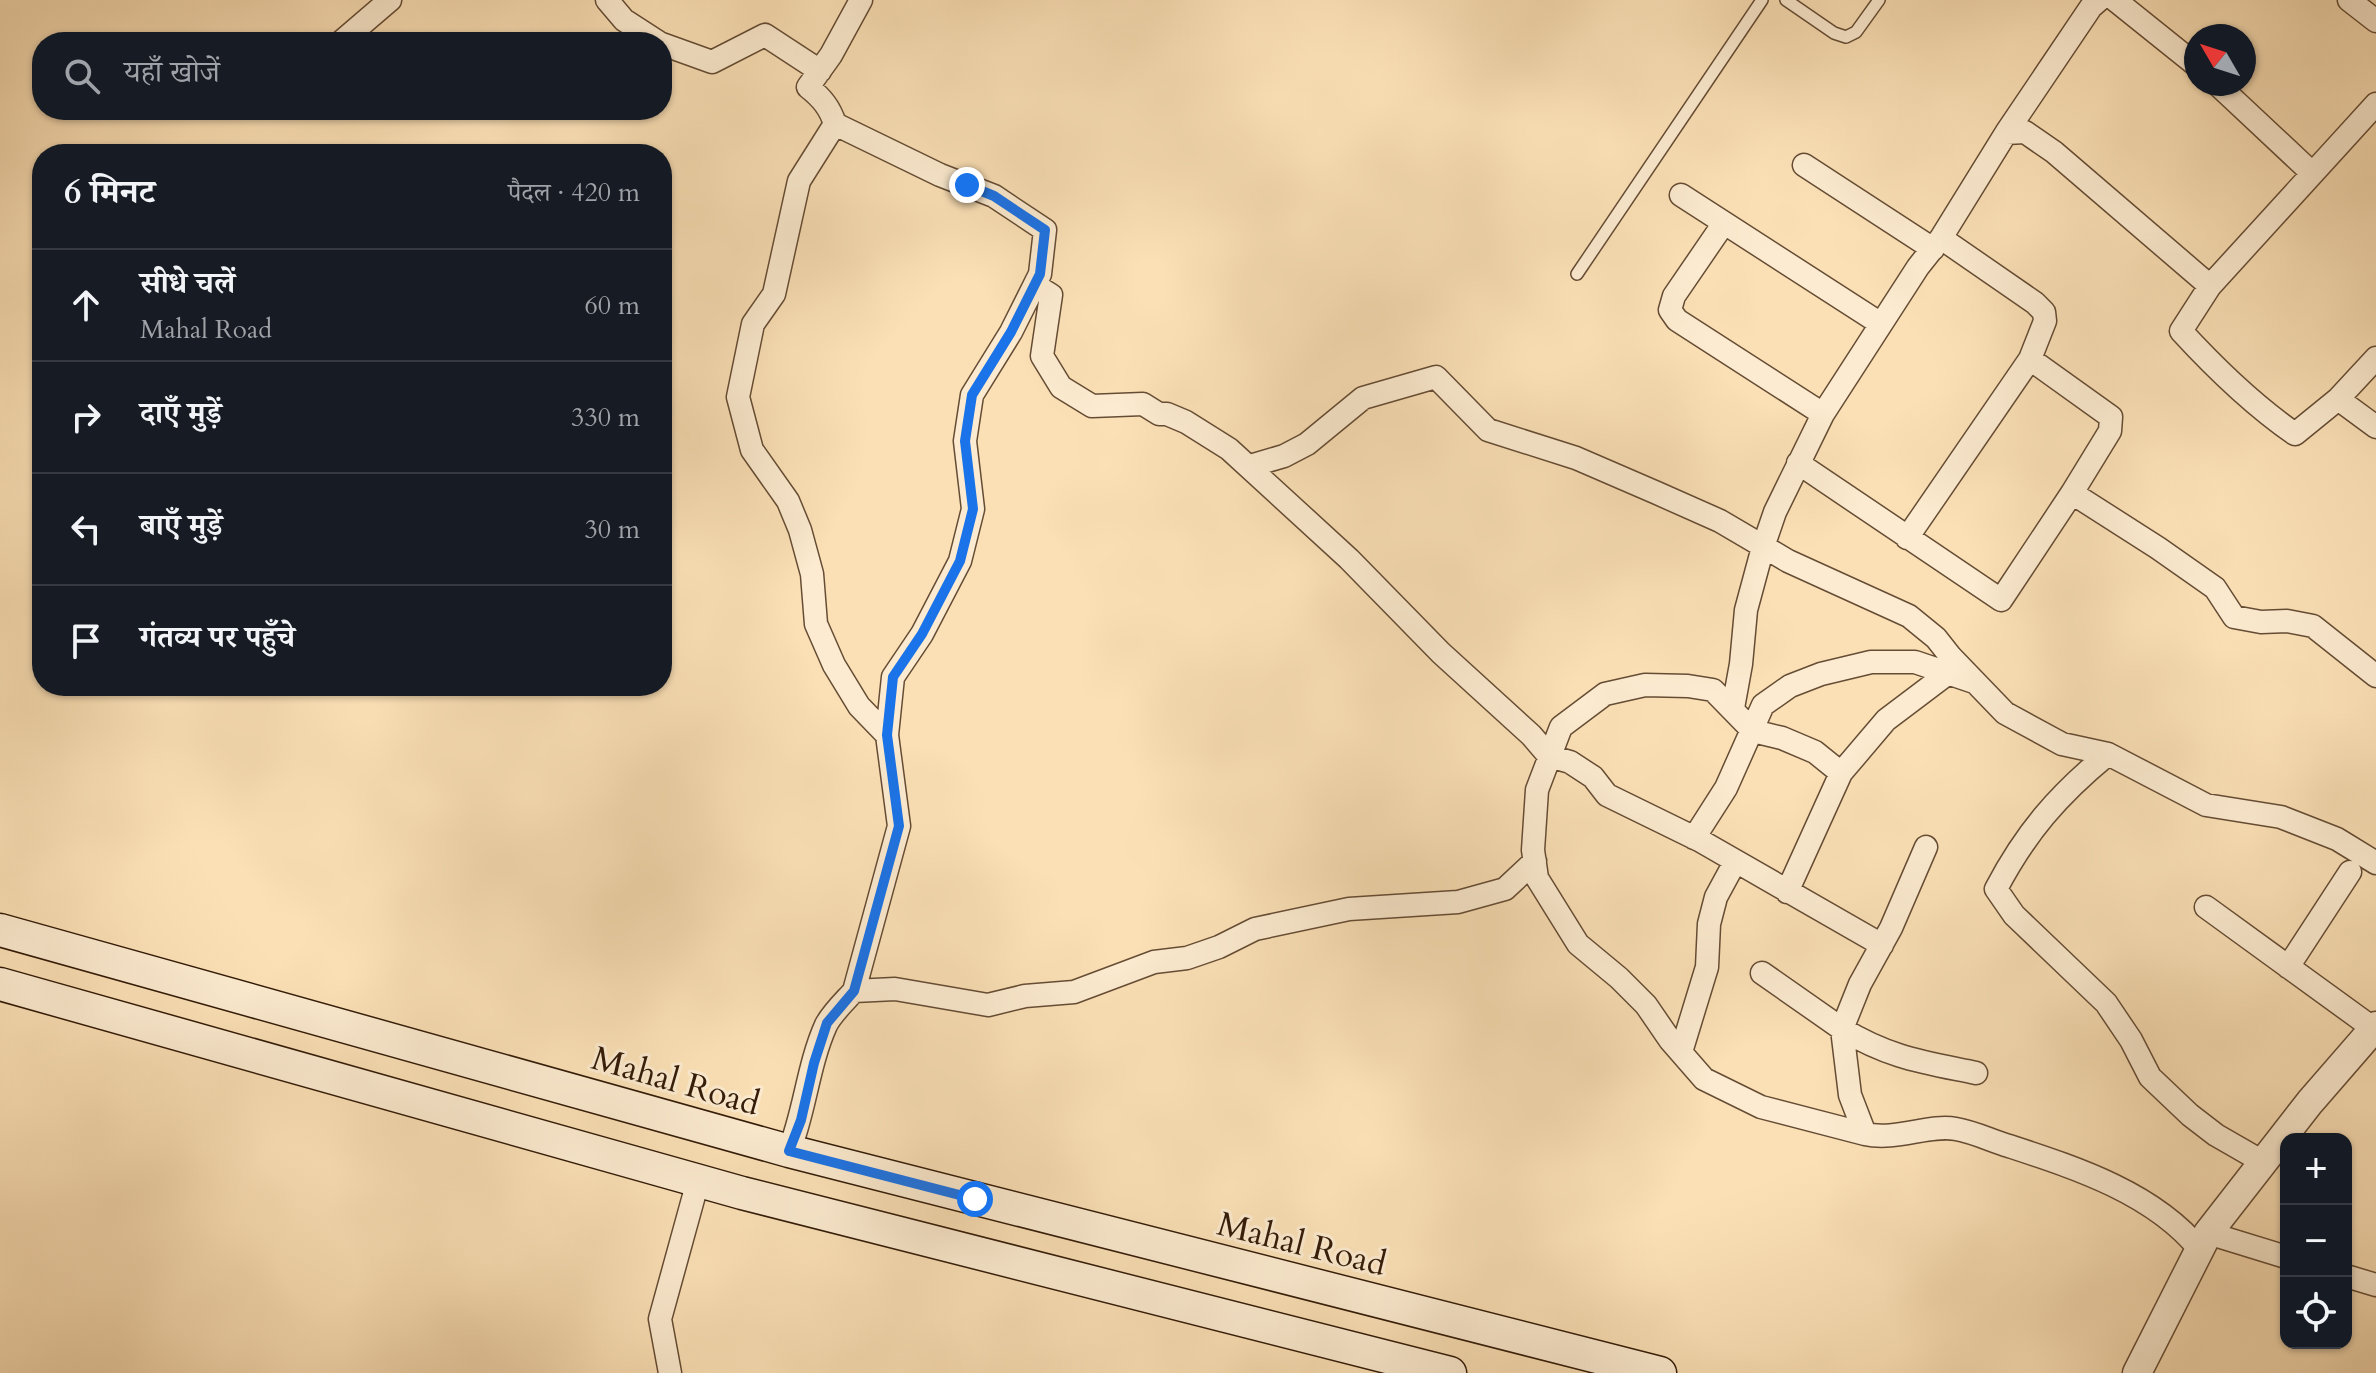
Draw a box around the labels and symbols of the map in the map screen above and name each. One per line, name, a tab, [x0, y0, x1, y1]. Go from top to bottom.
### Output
north arrow	[2184, 24, 2256, 96]
route end	[949, 167, 985, 203]
street label: Mahal Road	[586, 1035, 765, 1127]
route start	[957, 1181, 993, 1217]
street label: Mahal Road	[1212, 1201, 1391, 1287]

